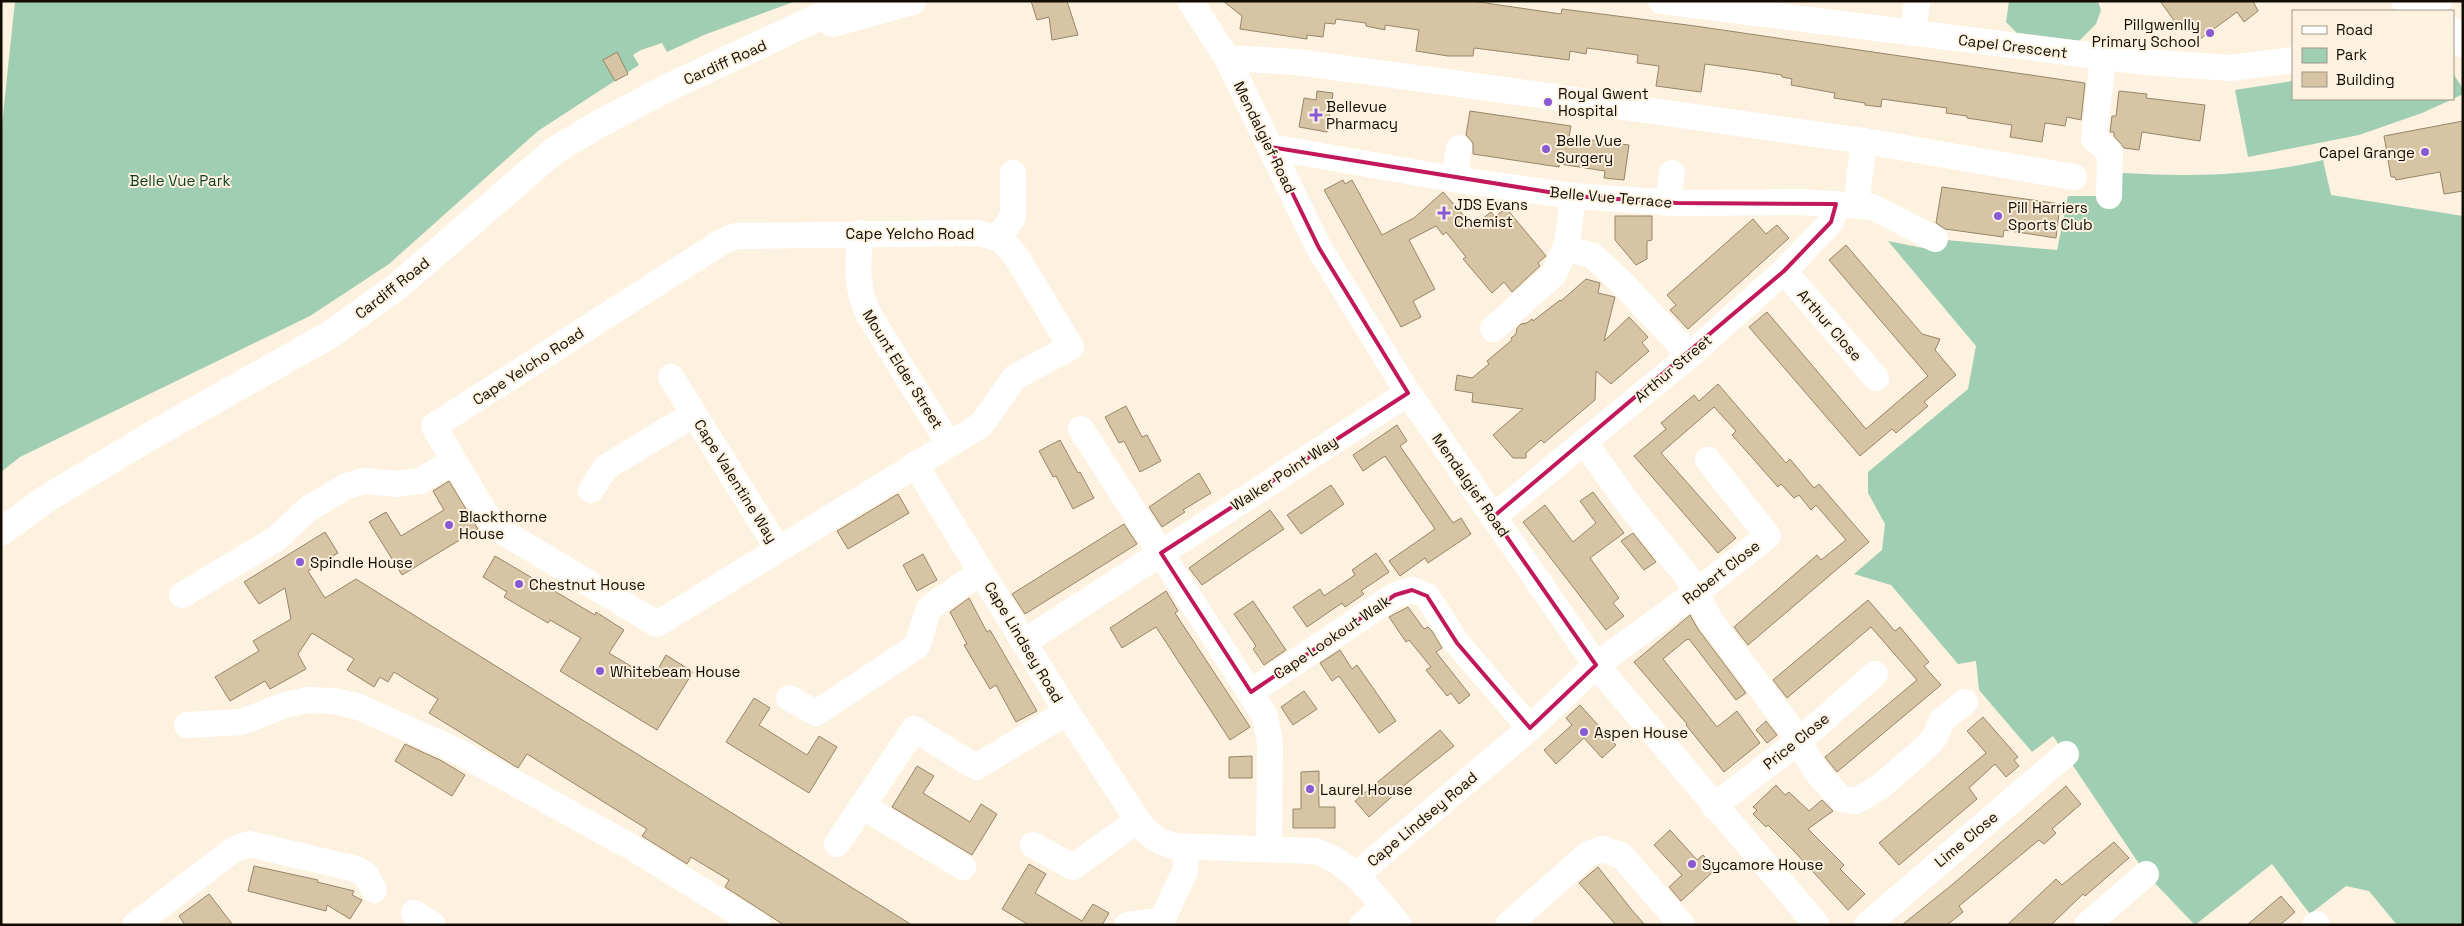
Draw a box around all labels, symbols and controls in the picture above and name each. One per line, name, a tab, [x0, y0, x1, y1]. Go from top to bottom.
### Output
legend	[2292, 10, 2454, 100]
place label: Pillgwenlly Primary School	[2092, 15, 2200, 51]
text: Road	[2336, 20, 2373, 39]
marker: Pillgwenlly Primary School	[2204, 27, 2216, 39]
street label: Capel Crescent	[1957, 30, 2069, 62]
street label: Cardiff Road	[680, 35, 770, 89]
text: Park	[2336, 45, 2367, 64]
text: Building	[2336, 70, 2395, 89]
street label: Mendalgief Road	[1230, 78, 1300, 196]
place label: Royal Gwent Hospital	[1558, 84, 1649, 120]
marker: Royal Gwent Hospital	[1542, 96, 1554, 108]
place label: Bellevue Pharmacy	[1326, 97, 1398, 133]
marker: Bellevue Pharmacy	[1310, 109, 1322, 121]
place label: Belle Vue Surgery	[1556, 131, 1622, 167]
marker: Belle Vue Surgery	[1540, 143, 1552, 155]
place label: Capel Grange	[2319, 143, 2415, 162]
marker: Capel Grange	[2419, 146, 2431, 158]
park label: Belle Vue Park	[130, 171, 230, 190]
street label: Belle Vue Terrace	[1549, 182, 1673, 212]
place label: JDS Evans Chemist	[1454, 195, 1528, 231]
place label: Pill Harriers Sports Club	[2008, 198, 2093, 234]
marker: JDS Evans Chemist	[1438, 207, 1450, 219]
marker: Pill Harriers Sports Club	[1992, 210, 2004, 222]
street label: Cape Yelcho Road	[846, 224, 974, 243]
street label: Cardiff Road	[351, 253, 433, 323]
street label: Arthur Close	[1794, 285, 1866, 365]
street label: Mount Elder Street	[859, 306, 947, 432]
street label: Cape Yelcho Road	[469, 323, 587, 409]
street label: Arthur Street	[1630, 330, 1716, 406]
street label: Cape Valentine Way	[690, 416, 782, 546]
street label: Mendalgief Road	[1428, 429, 1514, 541]
street label: Walker Point Way	[1227, 431, 1341, 515]
place label: Blackthorne House	[459, 507, 547, 543]
marker: Blackthorne House	[443, 519, 455, 531]
street label: Robert Close	[1678, 536, 1764, 608]
place label: Spindle House	[310, 553, 413, 572]
marker: Spindle House	[294, 556, 306, 568]
place label: Chestnut House	[529, 575, 646, 594]
marker: Chestnut House	[513, 578, 525, 590]
street label: Cape Lindsey Road	[980, 578, 1068, 706]
street label: Cape Lookout Walk	[1270, 591, 1394, 683]
place label: Whitebeam House	[610, 662, 741, 681]
marker: Whitebeam House	[594, 665, 606, 677]
street label: Price Close	[1759, 709, 1833, 773]
place label: Aspen House	[1594, 723, 1688, 742]
marker: Aspen House	[1578, 726, 1590, 738]
street label: Cape Lindsey Road	[1363, 767, 1481, 871]
place label: Laurel House	[1320, 780, 1413, 799]
marker: Laurel House	[1304, 783, 1316, 795]
street label: Lime Close	[1930, 807, 2002, 871]
place label: Sycamore House	[1702, 855, 1823, 874]
marker: Sycamore House	[1686, 858, 1698, 870]

